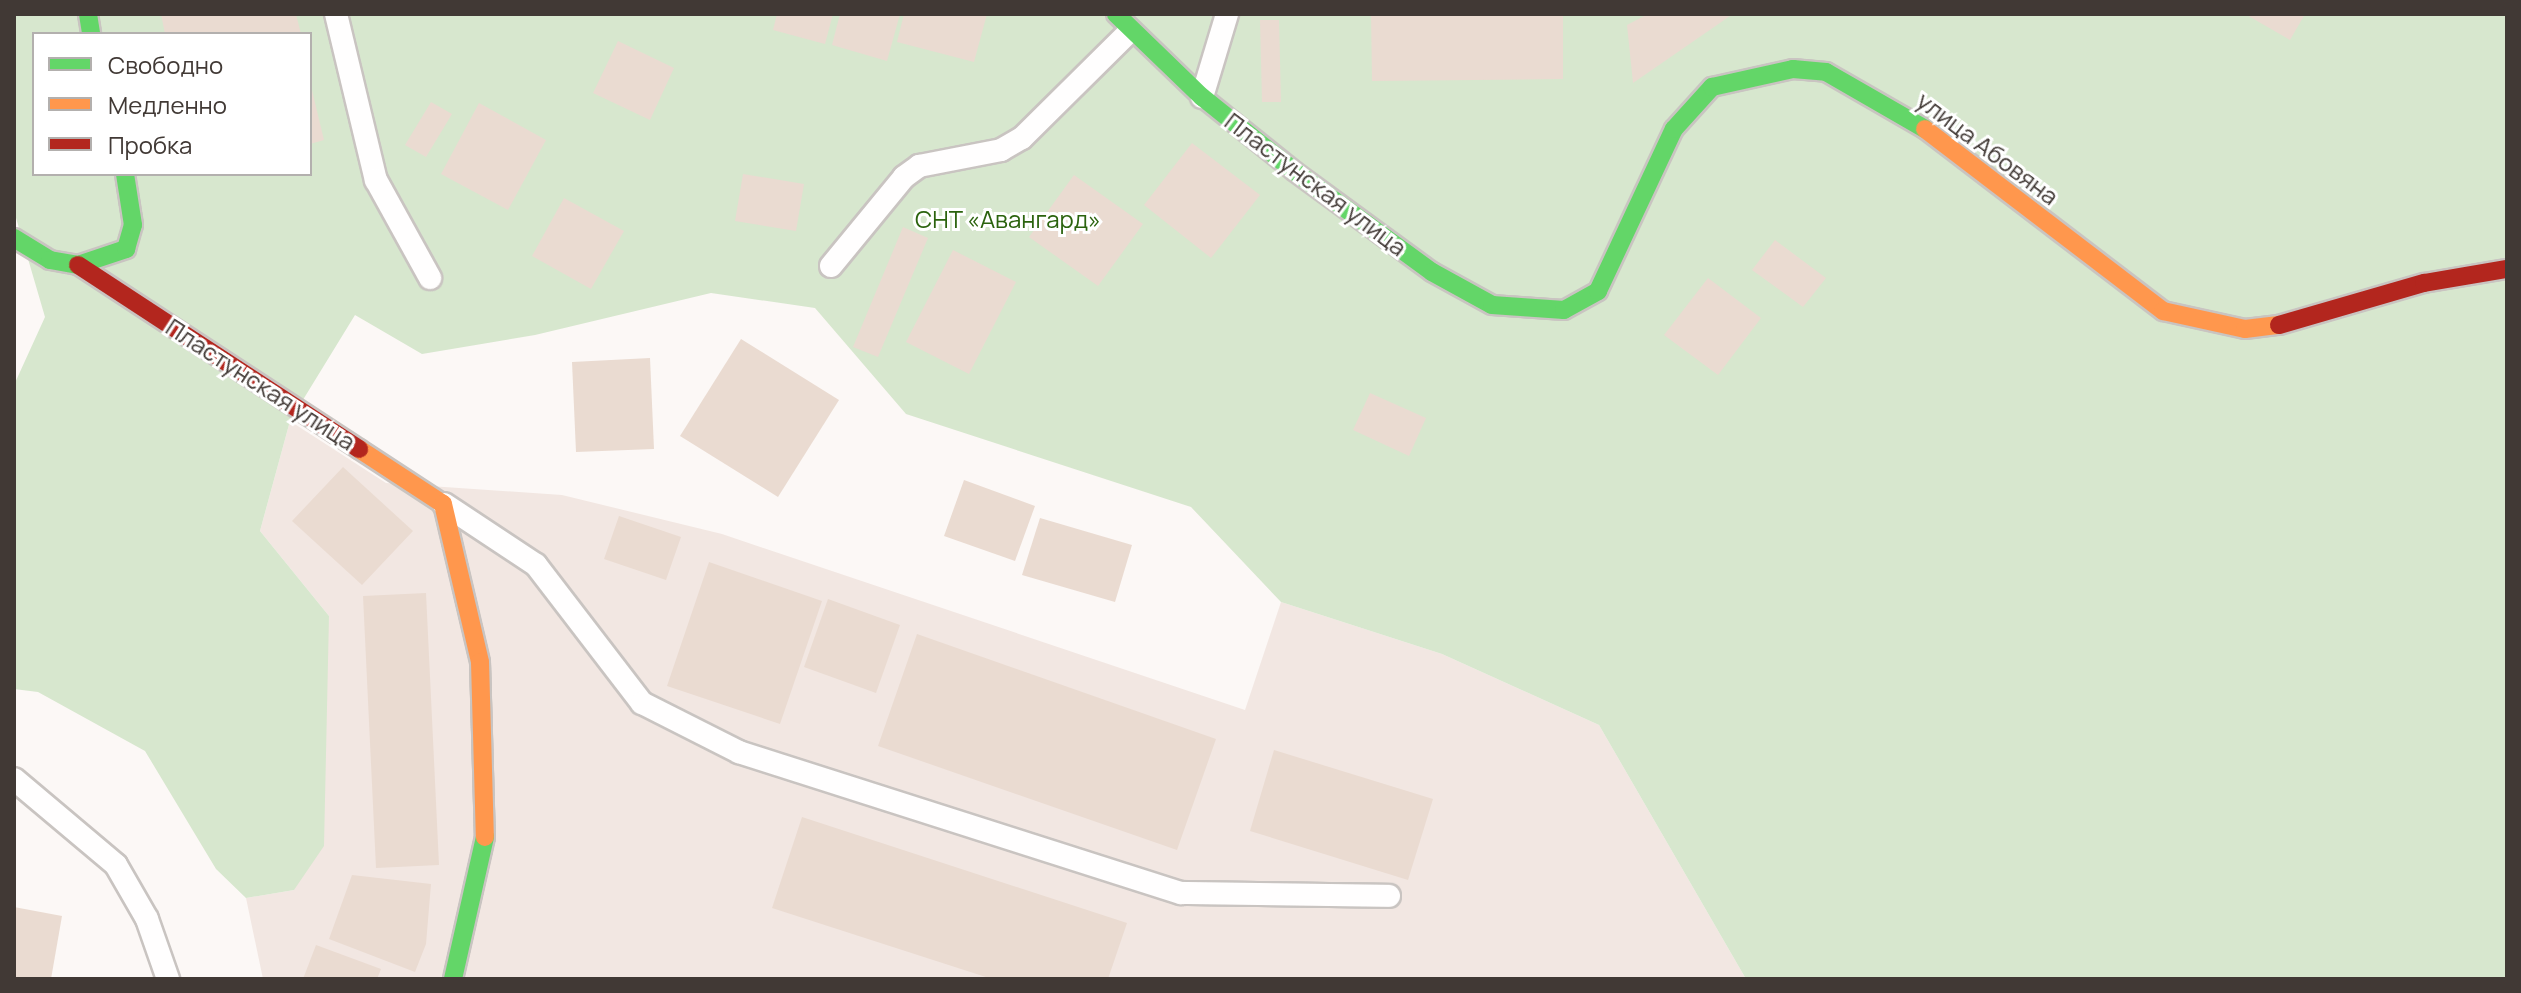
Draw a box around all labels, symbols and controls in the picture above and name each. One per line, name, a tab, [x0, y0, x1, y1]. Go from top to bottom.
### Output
legend	[32, 32, 312, 176]
text: Свободно	[108, 48, 223, 81]
street label: улица Абовяна	[1912, 85, 2064, 211]
text: Медленно	[108, 88, 227, 121]
street label: Пластунская улица	[1220, 106, 1412, 262]
text: Пробка	[108, 128, 192, 161]
park label: СНТ «Авангард»	[915, 205, 1101, 233]
street label: Пластунская улица	[161, 312, 361, 456]

